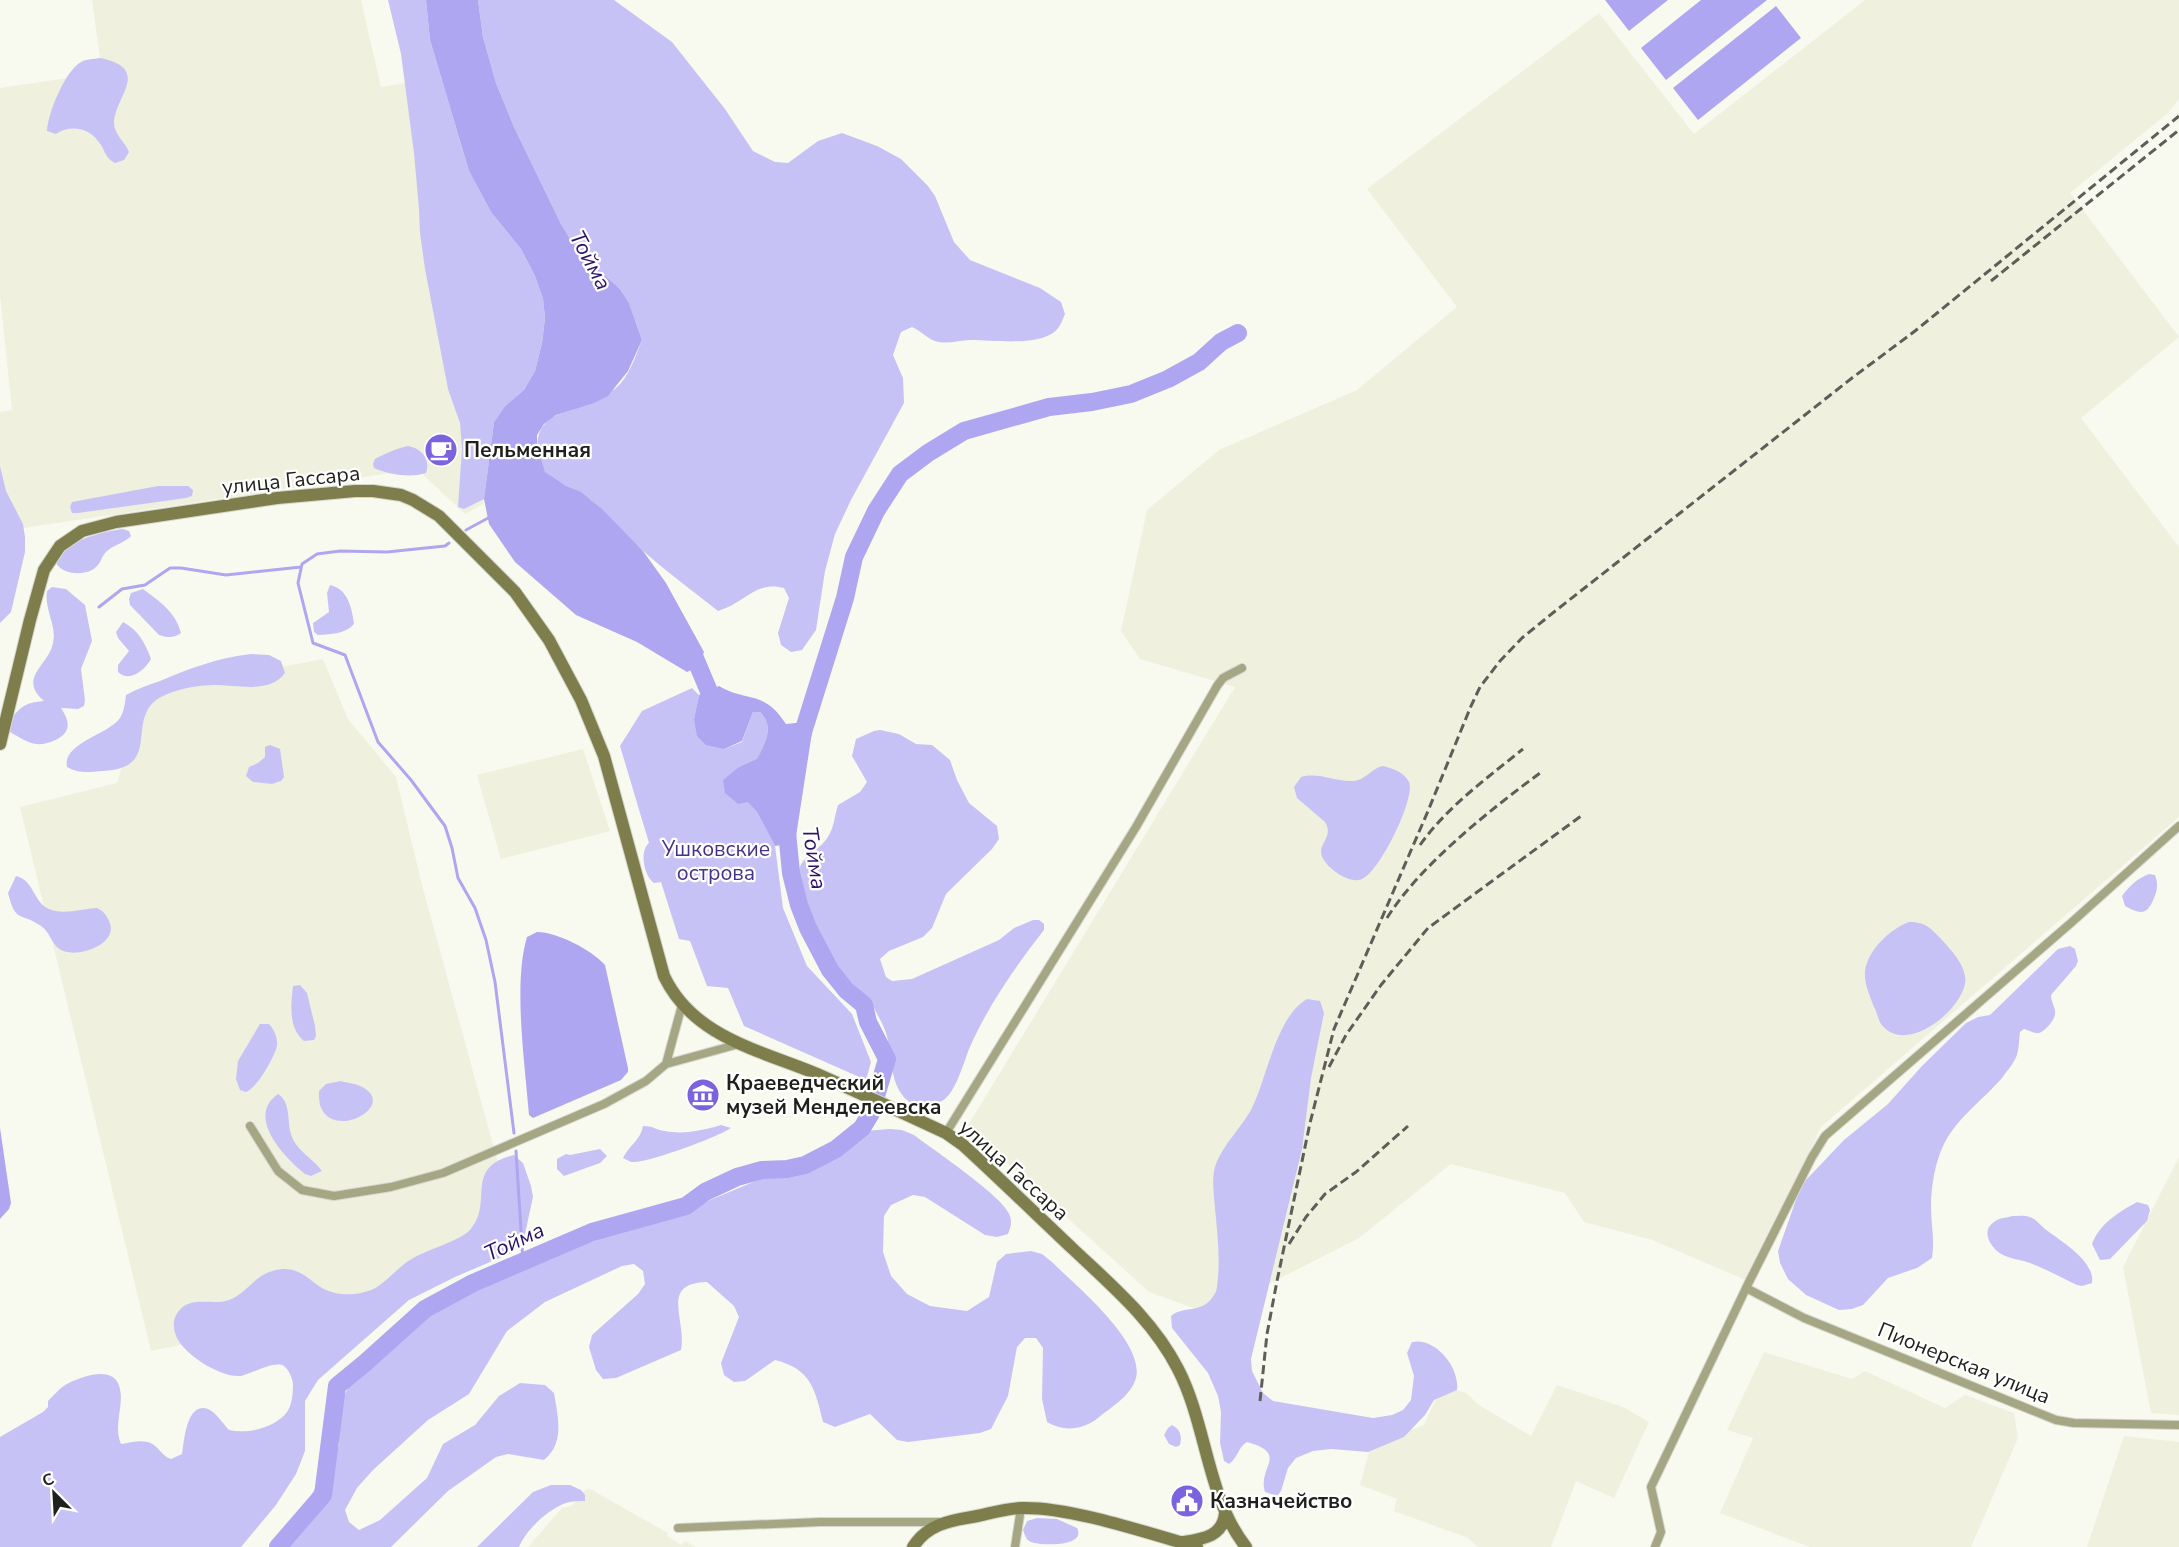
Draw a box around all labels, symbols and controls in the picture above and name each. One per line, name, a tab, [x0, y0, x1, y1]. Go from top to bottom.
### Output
water label: Тойма	[562, 226, 618, 295]
cafe icon: Пельменная	[423, 432, 459, 468]
place label: Пельменная	[464, 436, 591, 464]
street label: улица Гассара	[221, 459, 361, 501]
water label: Тойма	[794, 825, 834, 892]
park label: Ушковские острова	[661, 835, 770, 887]
place label: Краеведческий музей Менделеевска	[726, 1069, 941, 1121]
museum icon: Краеведческий музей Менделеевска	[685, 1077, 721, 1113]
street label: улица Гассара	[953, 1113, 1075, 1227]
water label: Тойма	[479, 1215, 549, 1269]
street label: Пионерская улица	[1874, 1316, 2054, 1410]
north arrow	[24, 1463, 84, 1523]
text: С	[39, 1468, 58, 1492]
public building icon: Казначейство	[1169, 1483, 1205, 1519]
place label: Казначейство	[1210, 1487, 1352, 1515]

